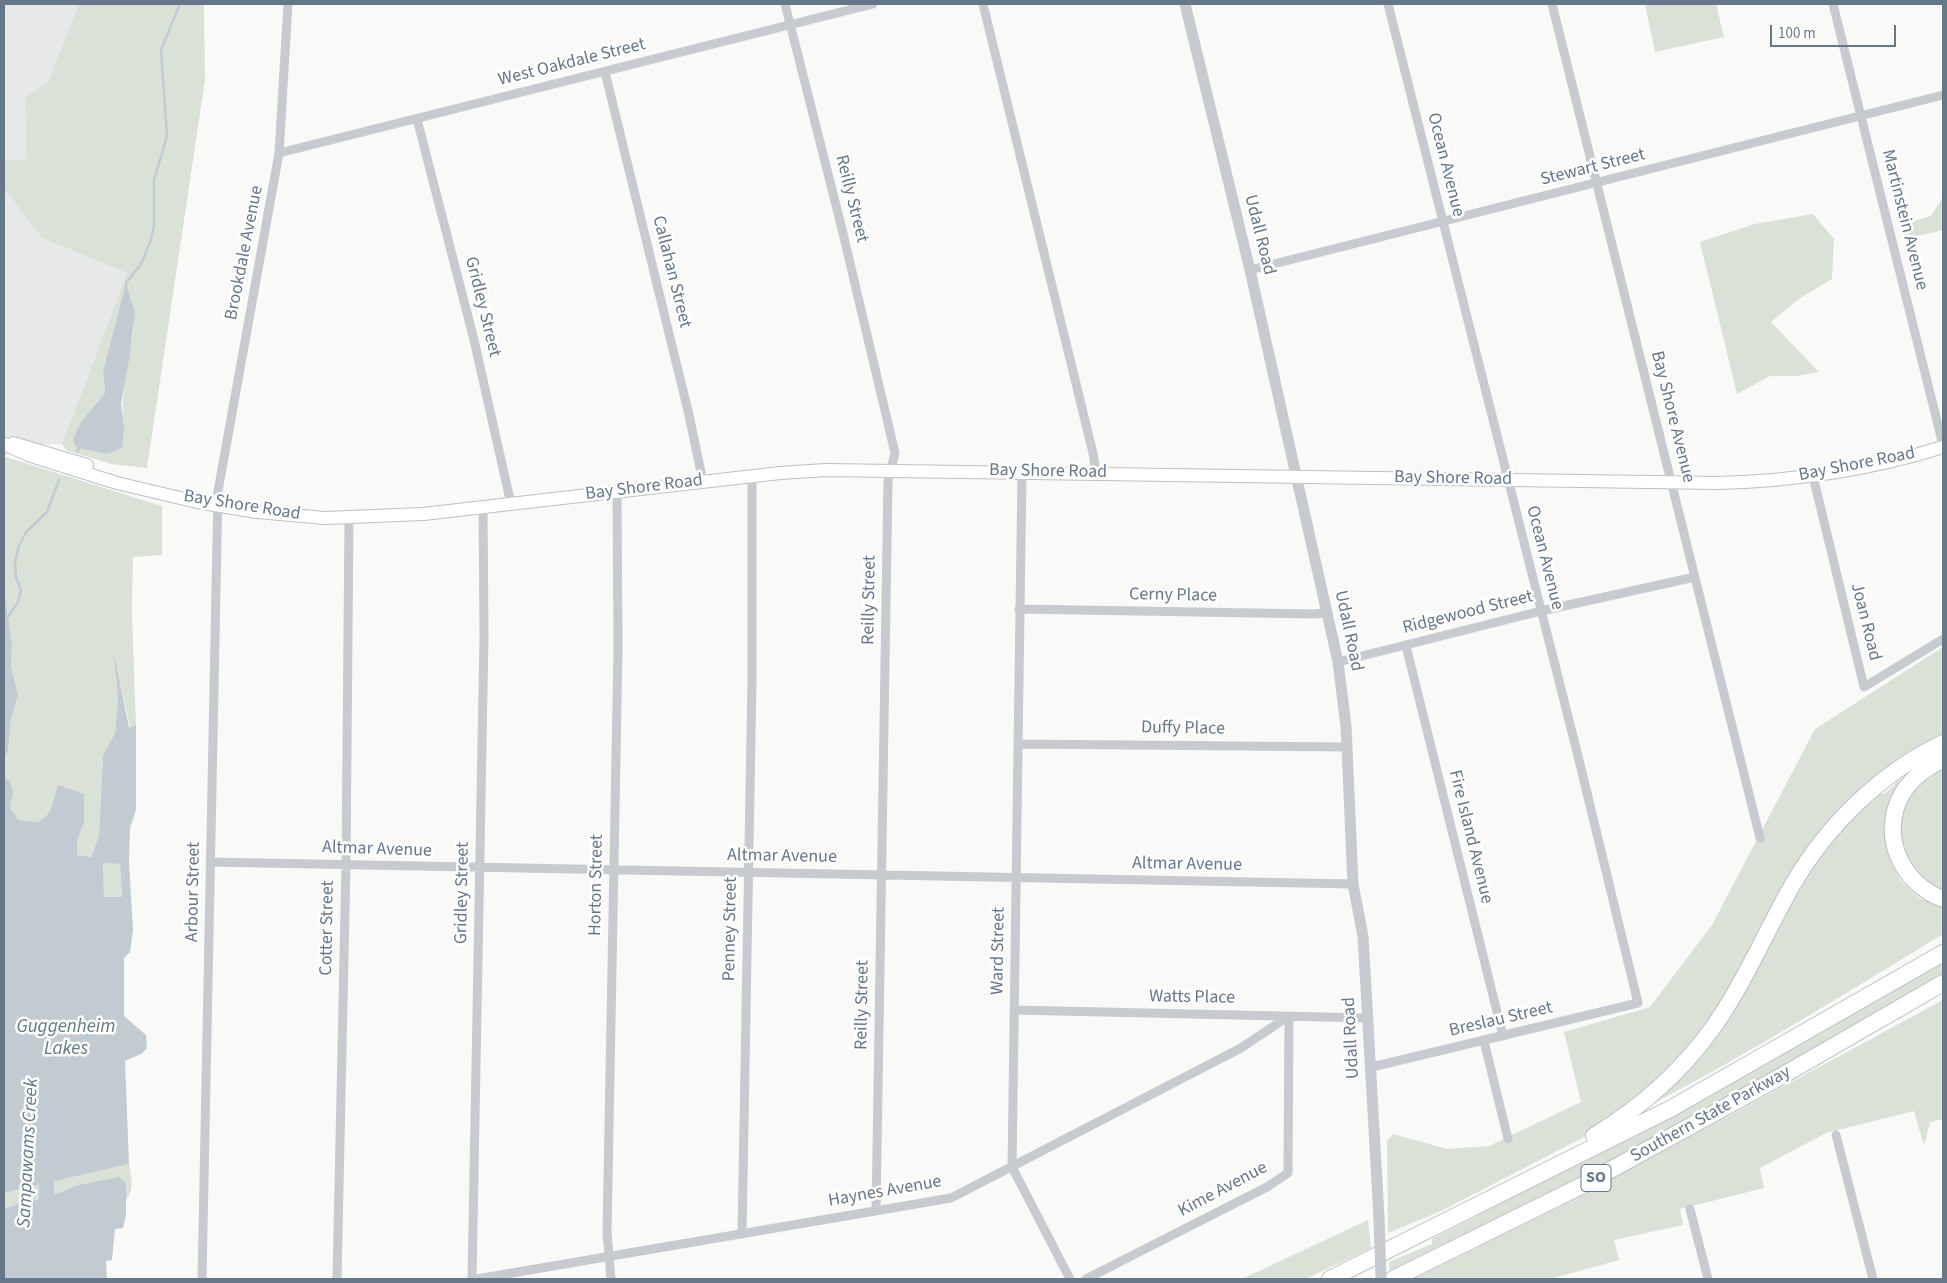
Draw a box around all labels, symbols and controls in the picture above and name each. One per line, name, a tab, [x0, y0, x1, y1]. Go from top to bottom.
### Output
scale bar	[1772, 15, 1898, 47]
text: 100 m	[1778, 23, 1816, 44]
street label: West Oakdale Street	[496, 34, 648, 92]
street label: Ocean Avenue	[1422, 111, 1468, 219]
street label: Stewart Street	[1539, 145, 1647, 191]
street label: Martinstein Avenue	[1876, 147, 1932, 293]
street label: Reilly Street	[830, 153, 872, 245]
street label: Brookdale Avenue	[221, 184, 269, 322]
street label: Udall Road	[1239, 193, 1279, 277]
street label: Callahan Street	[647, 214, 695, 330]
street label: Gridley Street	[459, 255, 505, 359]
street label: Bay Shore Avenue	[1645, 349, 1699, 485]
street label: Bay Shore Road	[1797, 443, 1917, 487]
street label: Bay Shore Road	[989, 460, 1107, 484]
street label: Bay Shore Road	[1394, 467, 1512, 491]
street label: Bay Shore Road	[584, 470, 704, 506]
street label: Bay Shore Road	[182, 486, 302, 526]
street label: Ocean Avenue	[1521, 504, 1567, 612]
street label: Reilly Street	[858, 555, 882, 645]
street label: Joan Road	[1845, 581, 1885, 663]
street label: Cerny Place	[1129, 584, 1217, 608]
street label: Ridgewood Street	[1401, 586, 1535, 640]
street label: Udall Road	[1329, 589, 1367, 673]
street label: Duffy Place	[1141, 717, 1225, 741]
street label: Fire Island Avenue	[1443, 768, 1497, 906]
street label: Horton Street	[585, 834, 609, 936]
street label: Altmar Avenue	[322, 837, 432, 863]
street label: Arbour Street	[182, 842, 206, 942]
street label: Gridley Street	[451, 842, 475, 944]
street label: Altmar Avenue	[727, 845, 837, 869]
street label: Altmar Avenue	[1132, 853, 1242, 877]
street label: Penney Street	[719, 877, 743, 981]
street label: Cotter Street	[316, 880, 340, 976]
street label: Ward Street	[987, 907, 1011, 995]
street label: Reilly Street	[851, 960, 875, 1050]
street label: Watts Place	[1149, 986, 1235, 1010]
street label: Udall Road	[1339, 996, 1365, 1080]
street label: Breslau Street	[1447, 998, 1555, 1042]
water label: Guggenheim Lakes	[16, 1017, 116, 1061]
street label: Southern State Parkway	[1627, 1062, 1795, 1168]
water label: Sampawams Creek	[14, 1078, 44, 1228]
street label: Kime Avenue	[1175, 1158, 1271, 1222]
road number: SO	[1581, 1164, 1611, 1192]
street label: Haynes Avenue	[827, 1171, 943, 1213]

